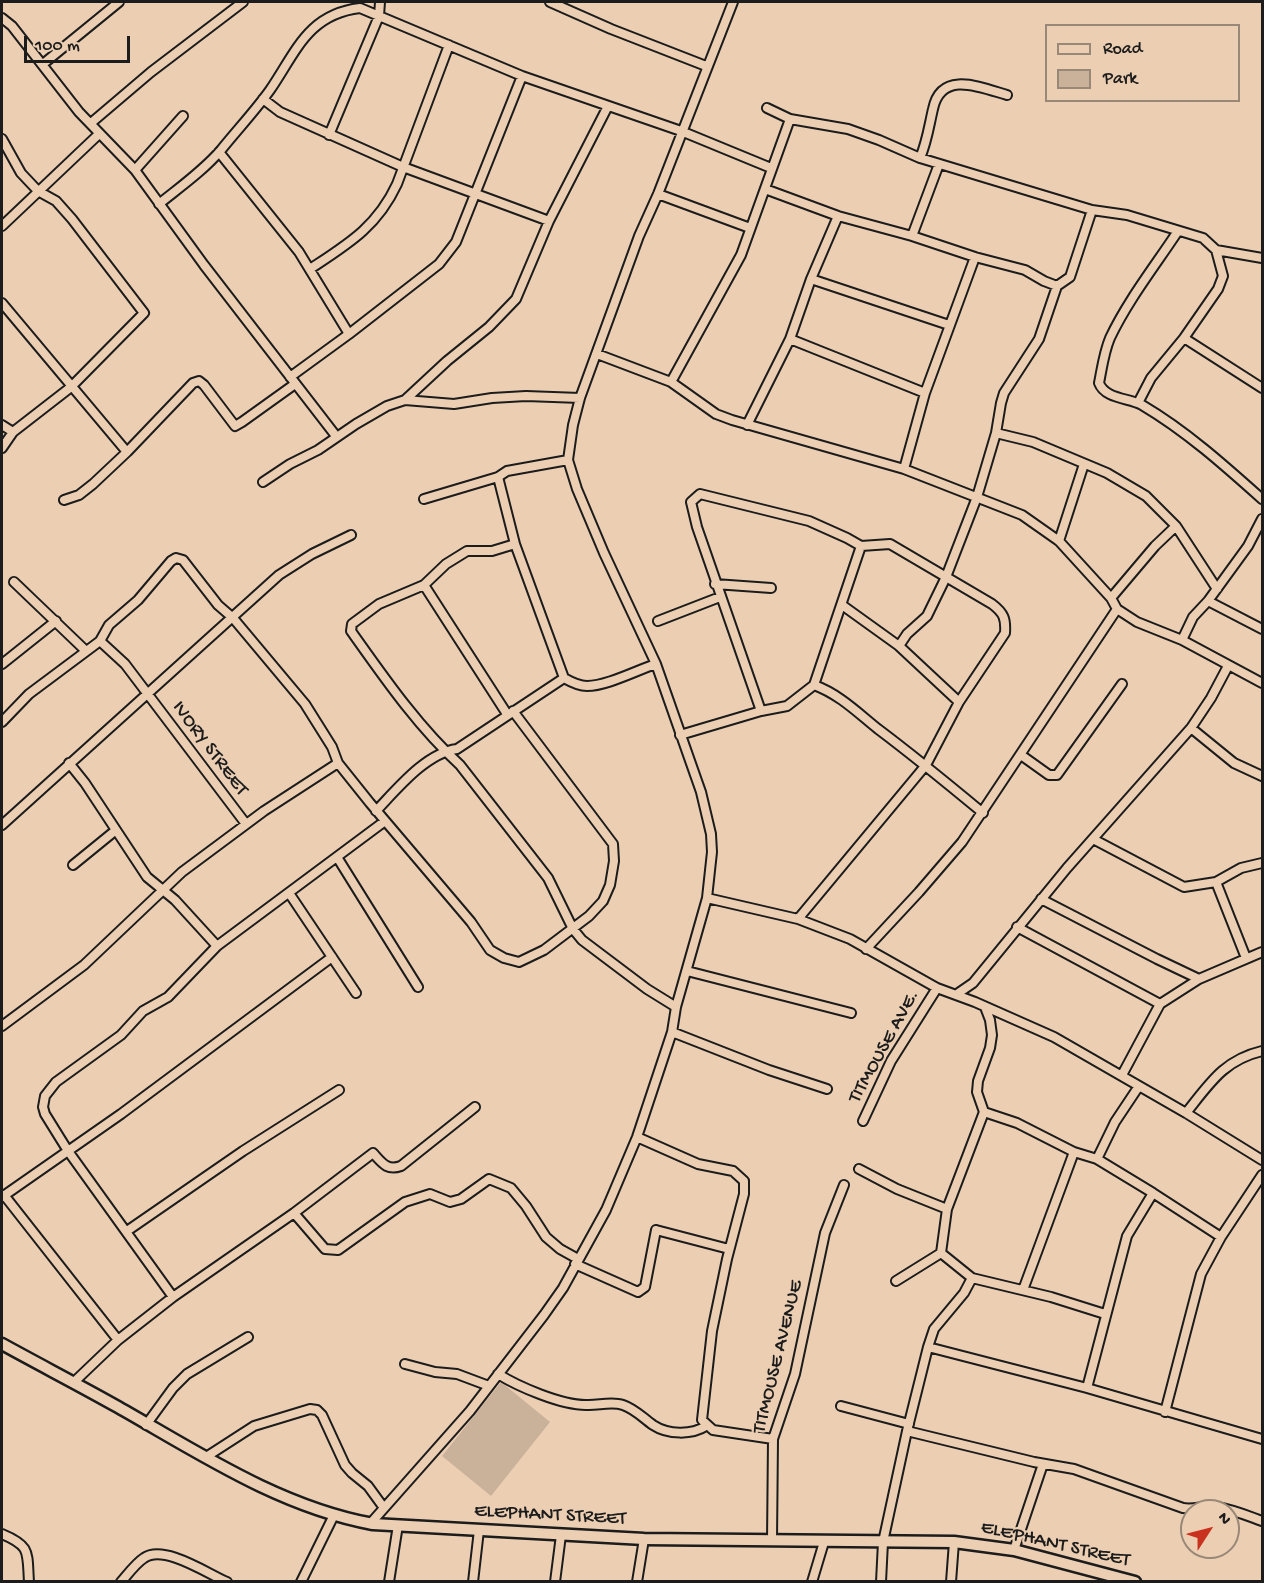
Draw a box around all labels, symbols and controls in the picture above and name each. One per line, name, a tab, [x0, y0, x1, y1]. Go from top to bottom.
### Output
scale bar	[27, 24, 134, 62]
legend	[1045, 24, 1240, 102]
text: 100 m	[35, 36, 80, 57]
text: Road	[1103, 39, 1142, 60]
text: Park	[1103, 69, 1137, 90]
street label: IVORY STREET	[166, 697, 252, 801]
street label: TITMOUSE AVE.	[844, 986, 926, 1108]
street label: TITMOUSE AVENUE	[748, 1278, 810, 1436]
north arrow	[1180, 1499, 1240, 1559]
street label: ELEPHANT STREET	[473, 1500, 627, 1532]
text: N	[1213, 1509, 1234, 1529]
street label: ELEPHANT STREET	[978, 1516, 1132, 1574]

